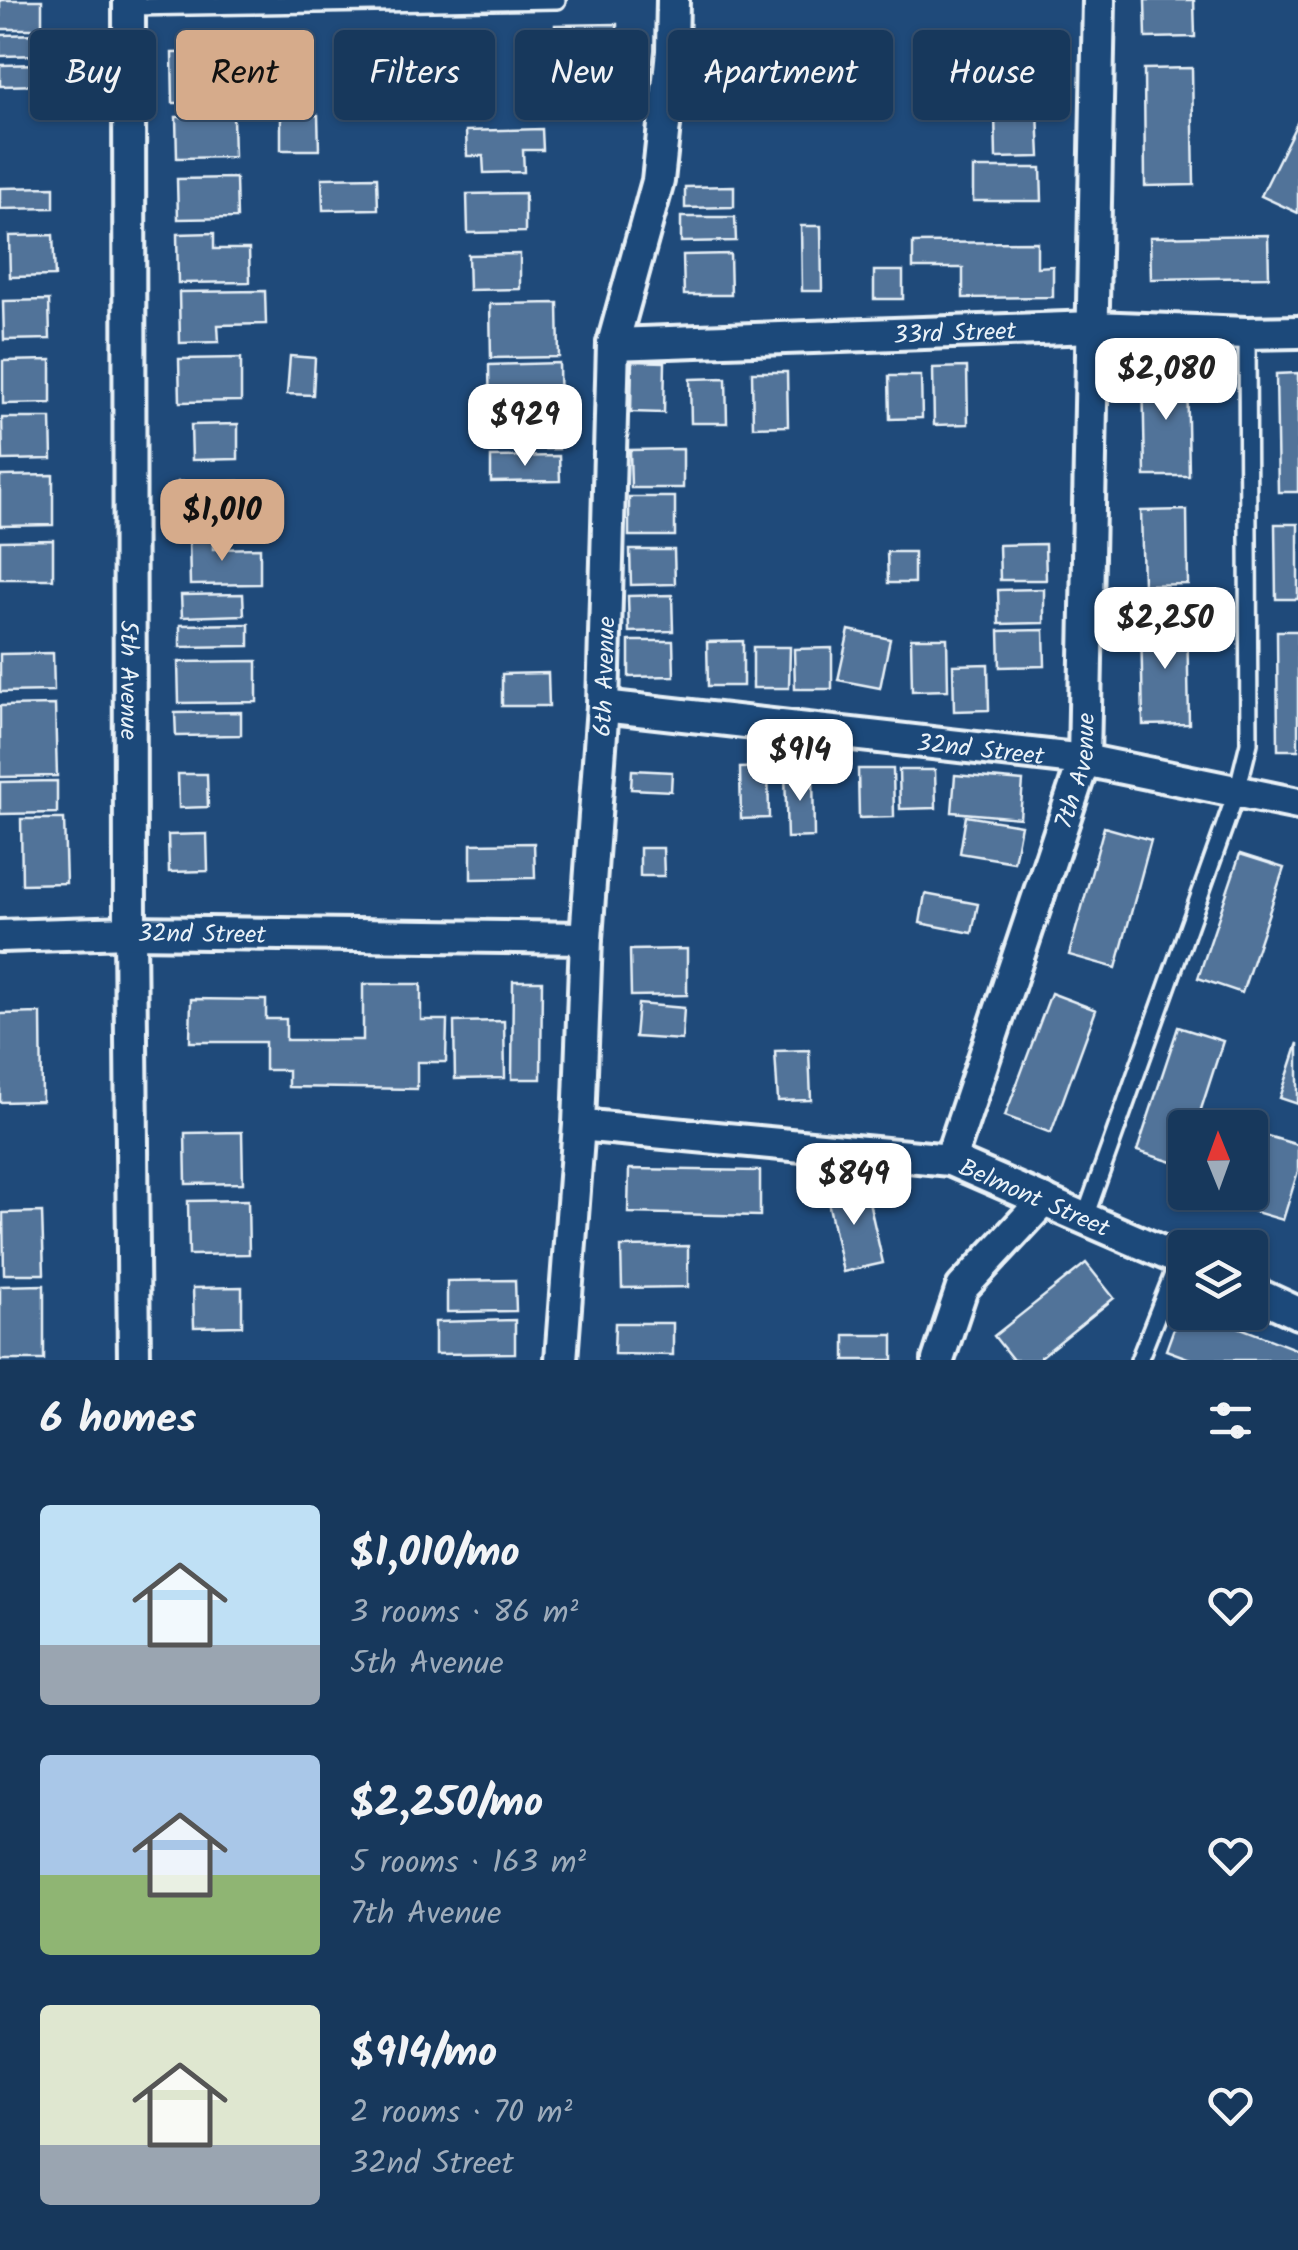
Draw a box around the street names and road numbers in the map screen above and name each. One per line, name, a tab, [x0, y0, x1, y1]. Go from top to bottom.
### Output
street label: 33rd Street	[893, 312, 1017, 356]
street label: 6th Avenue	[583, 616, 627, 738]
street label: 5th Avenue	[108, 620, 148, 740]
street label: 7th Avenue	[1044, 712, 1107, 834]
street label: 32nd Street	[915, 723, 1047, 777]
street label: 32nd Street	[138, 914, 267, 956]
street label: Belmont Street	[952, 1148, 1116, 1249]

